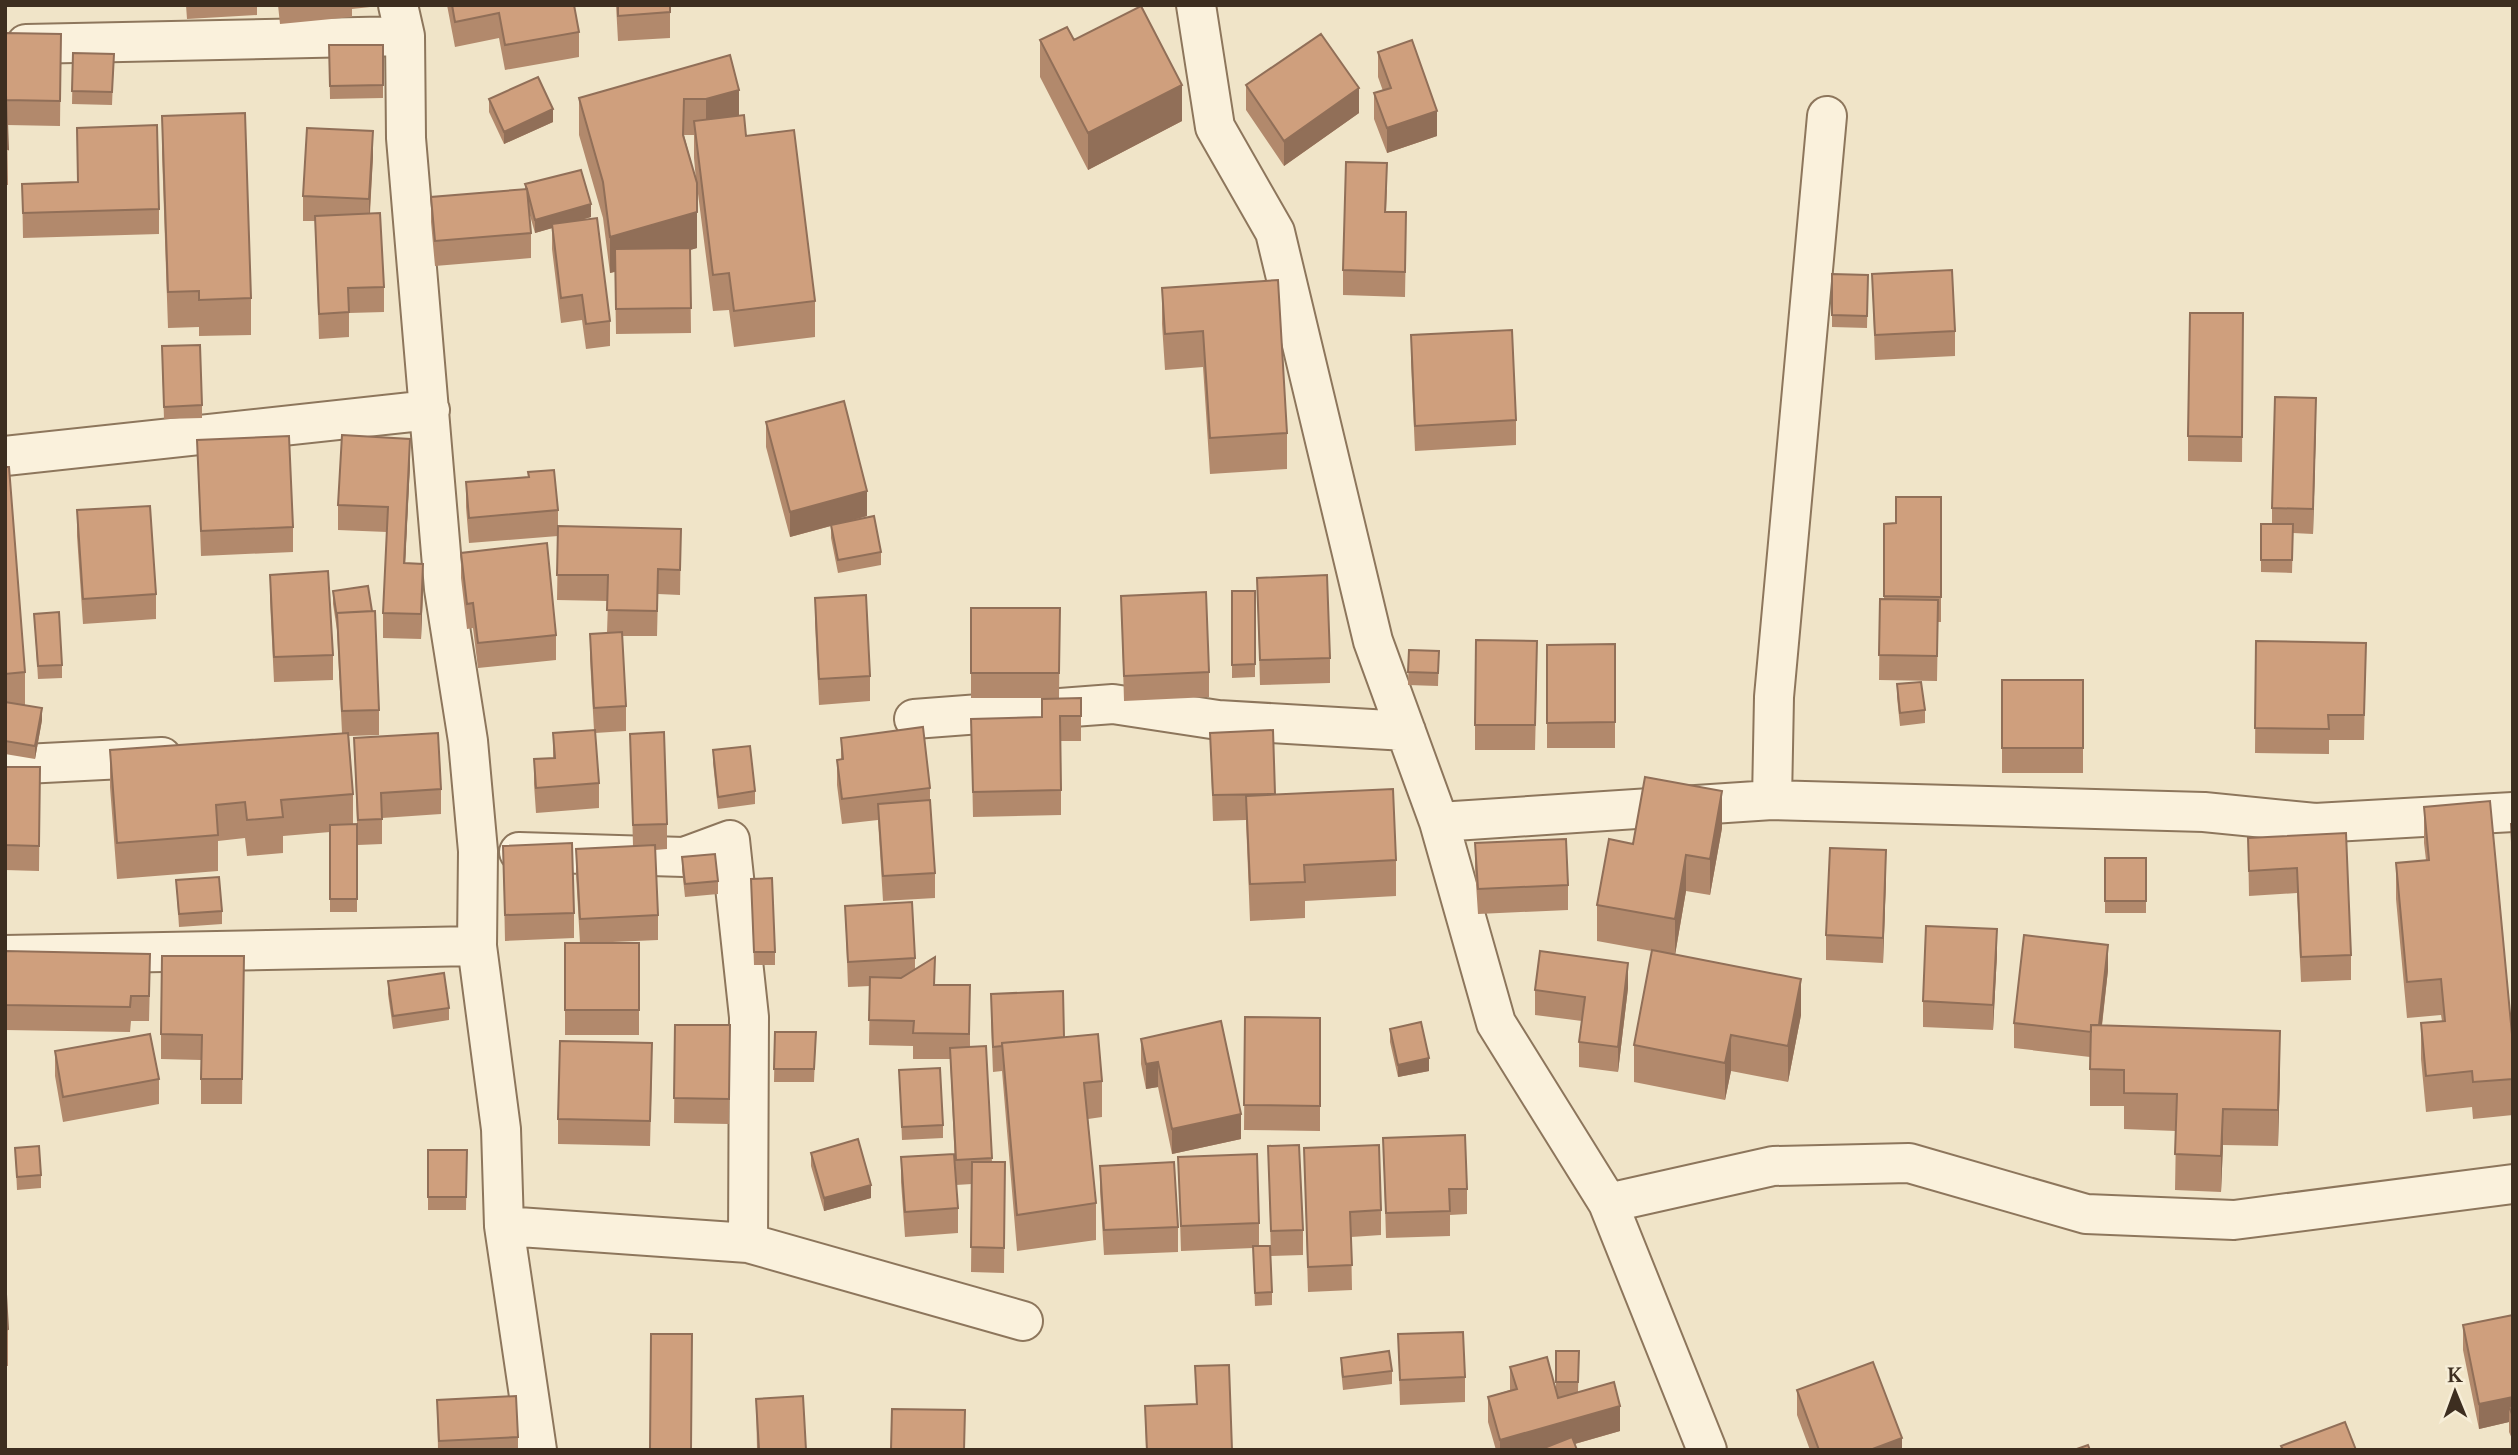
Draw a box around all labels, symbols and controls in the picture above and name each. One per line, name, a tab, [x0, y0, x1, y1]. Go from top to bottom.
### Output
north arrow	[2420, 1357, 2490, 1427]
text: K	[2447, 1364, 2464, 1387]

